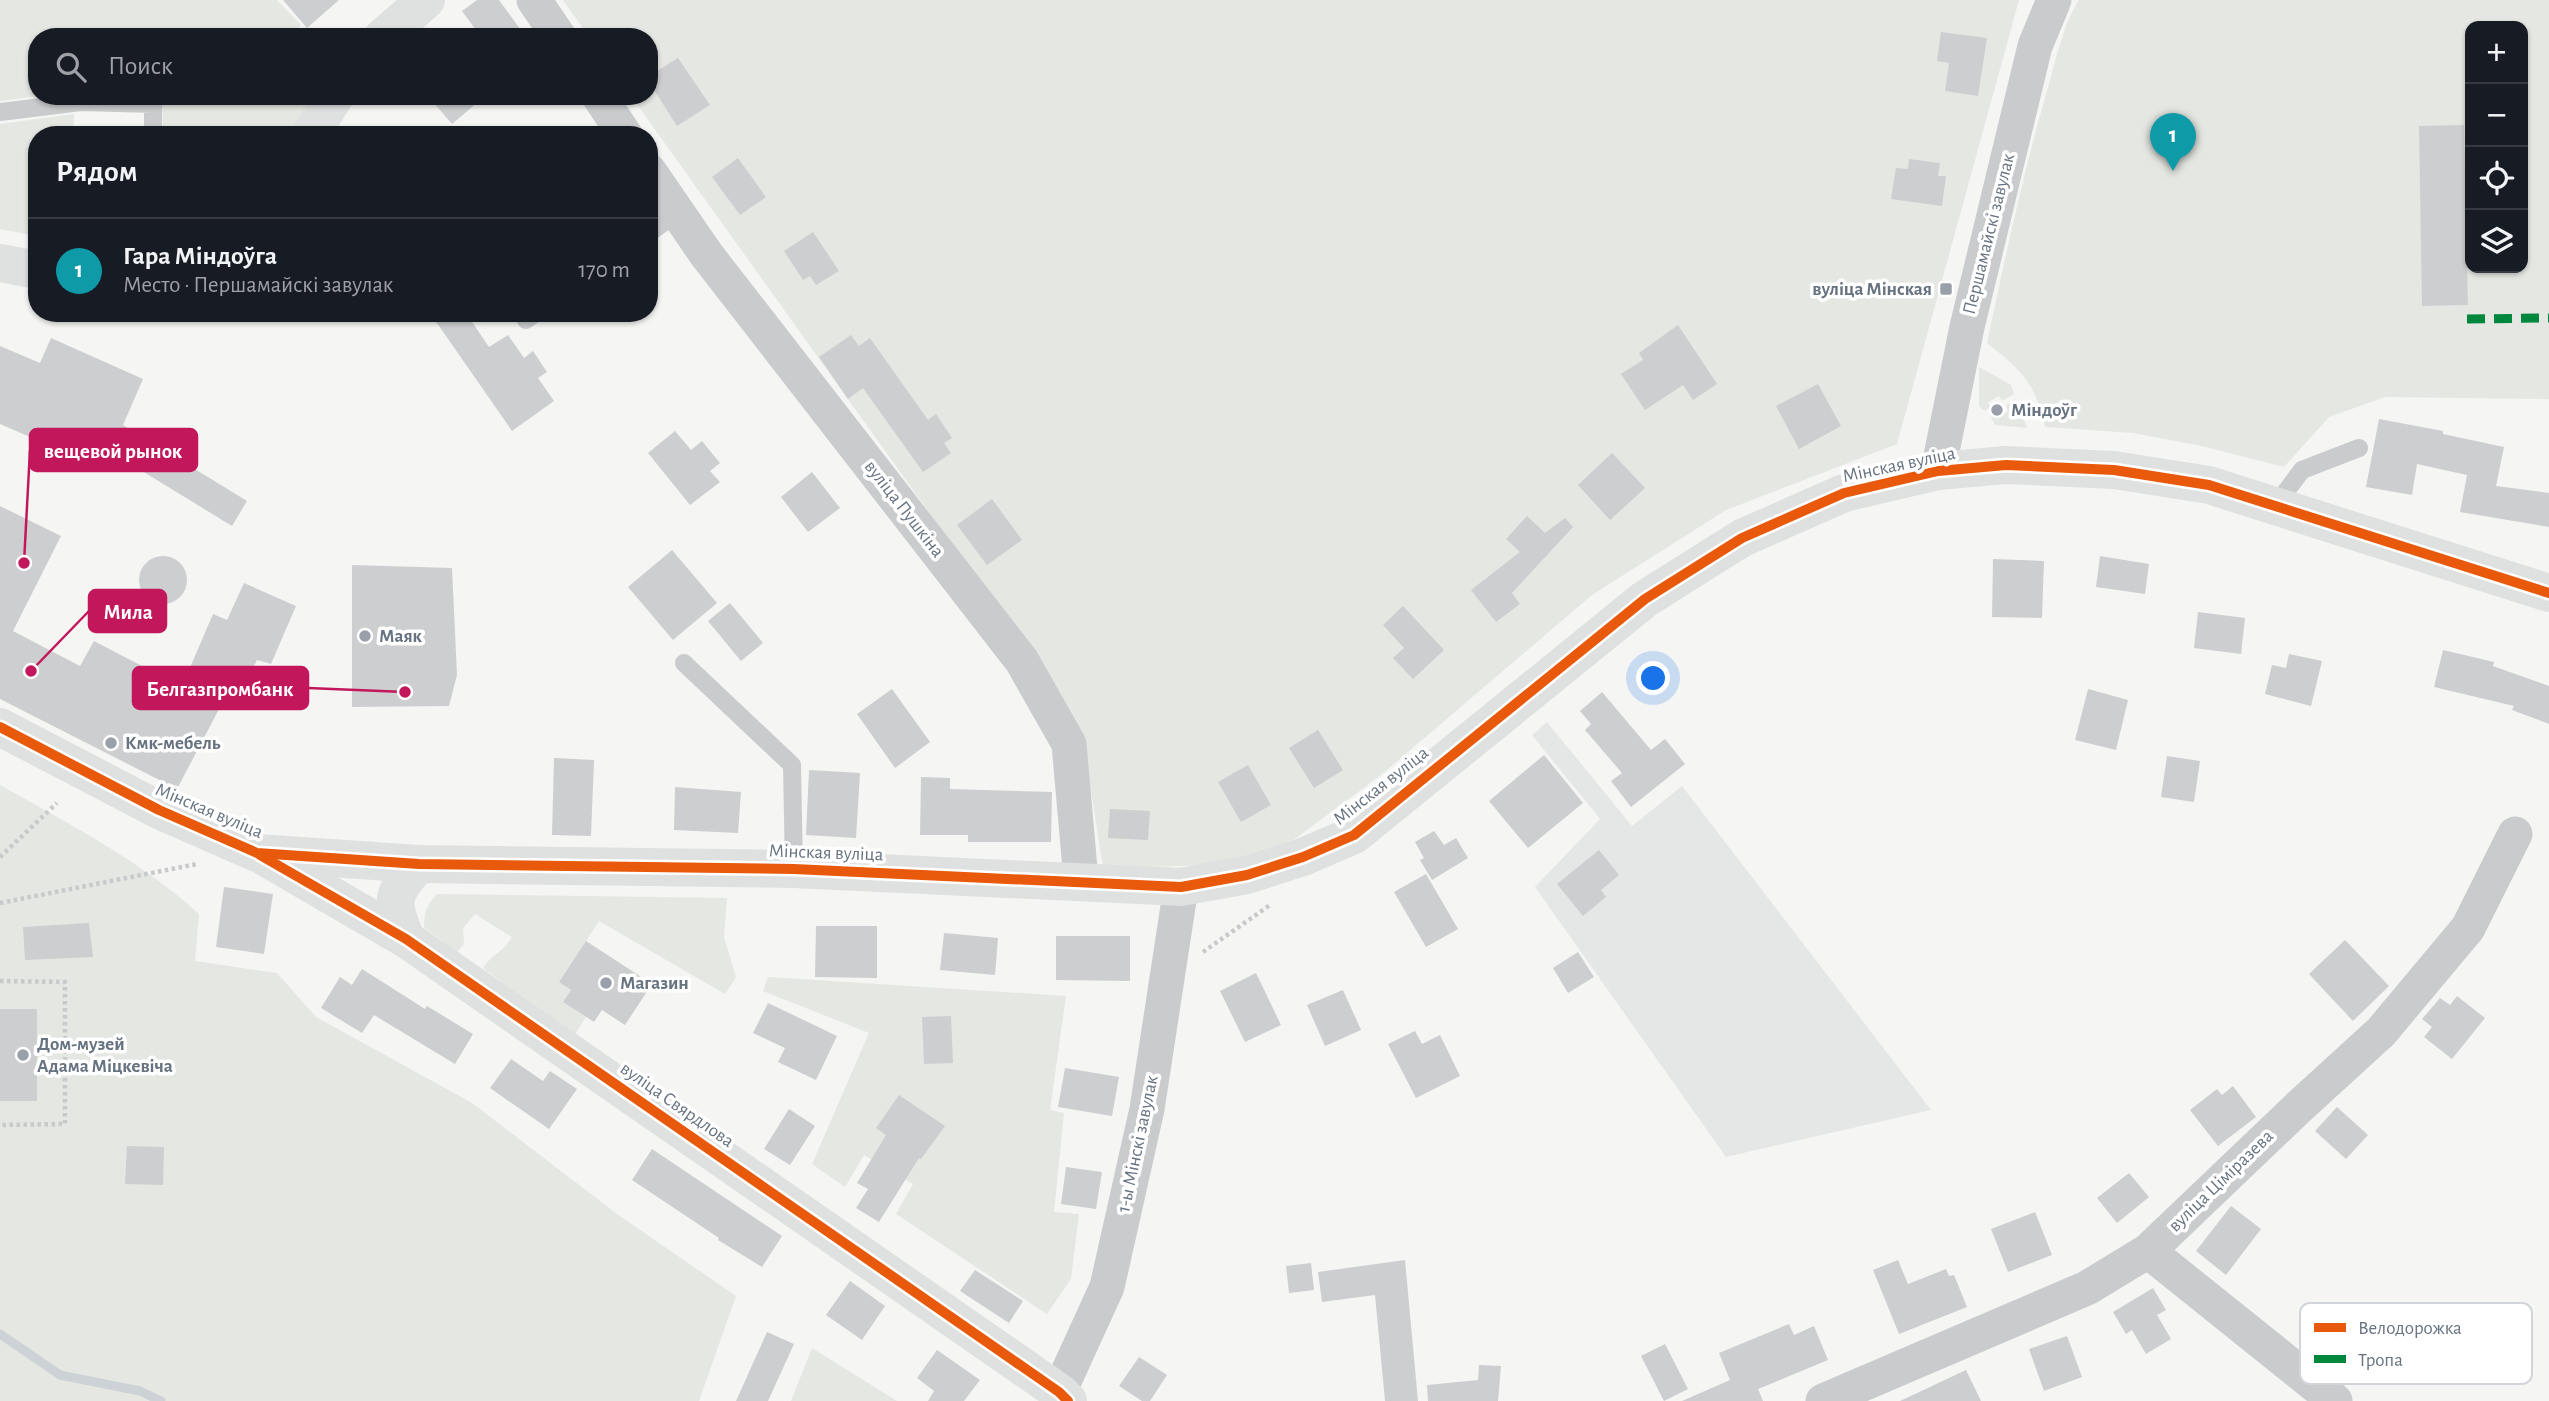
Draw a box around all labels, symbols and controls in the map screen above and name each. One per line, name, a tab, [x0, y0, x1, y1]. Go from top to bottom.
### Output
map controls	[2465, 21, 2528, 273]
button: +	[2465, 21, 2528, 84]
search box	[28, 28, 658, 105]
icon: search	[52, 48, 90, 86]
text: Поиск	[108, 53, 173, 79]
button: −	[2465, 84, 2528, 147]
pin: 1	[2150, 113, 2196, 171]
button: locate	[2465, 147, 2528, 210]
street label: Першамайскі завулак	[1960, 151, 2018, 316]
text: Рядом	[56, 157, 138, 187]
button: layers	[2465, 210, 2528, 273]
text: Гара Міндоўга	[123, 243, 277, 269]
text: 1	[75, 259, 83, 282]
text: 170 m	[578, 259, 630, 282]
text: Место · Першамайскі завулак	[123, 274, 393, 297]
place label: вуліца Мінская	[1812, 280, 1932, 299]
marker: вуліца Мінская	[1938, 281, 1954, 297]
place label: Міндоўг	[2011, 401, 2078, 420]
marker: Міндоўг	[1989, 402, 2005, 418]
callout: вещевой рынок	[30, 429, 197, 471]
text: вещевой рынок	[44, 441, 183, 462]
street label: Мінская вуліца	[1841, 444, 1957, 486]
street label: вуліца Пушкіна	[860, 457, 948, 561]
callout: Мила	[89, 590, 166, 632]
text: Мила	[103, 602, 153, 623]
place label: Маяк	[379, 627, 422, 646]
marker: Маяк	[357, 628, 373, 644]
your location	[1636, 661, 1670, 695]
callout: Белгазпромбанк	[133, 667, 308, 709]
text: Белгазпромбанк	[147, 679, 294, 700]
place label: Кмк-мебель	[125, 734, 221, 753]
marker: Кмк-мебель	[103, 735, 119, 751]
street label: Мінская вуліца	[1330, 743, 1432, 829]
street label: Мінская вуліца	[152, 780, 266, 842]
street label: Мінская вуліца	[768, 842, 884, 865]
place label: Магазин	[620, 974, 689, 993]
marker: Магазин	[598, 975, 614, 991]
place label: Дом-музей Адама Міцкевіча	[37, 1035, 173, 1076]
marker: Дом-музей Адама Міцкевіча	[15, 1047, 31, 1063]
street label: вуліца Свярдлова	[617, 1059, 738, 1151]
street label: 1-ы Мінскі завулак	[1114, 1073, 1162, 1214]
street label: вуліца Ціміразева	[2165, 1126, 2277, 1236]
legend	[2300, 1303, 2532, 1384]
text: Велодорожка	[2358, 1319, 2462, 1338]
text: Тропа	[2358, 1351, 2403, 1370]

